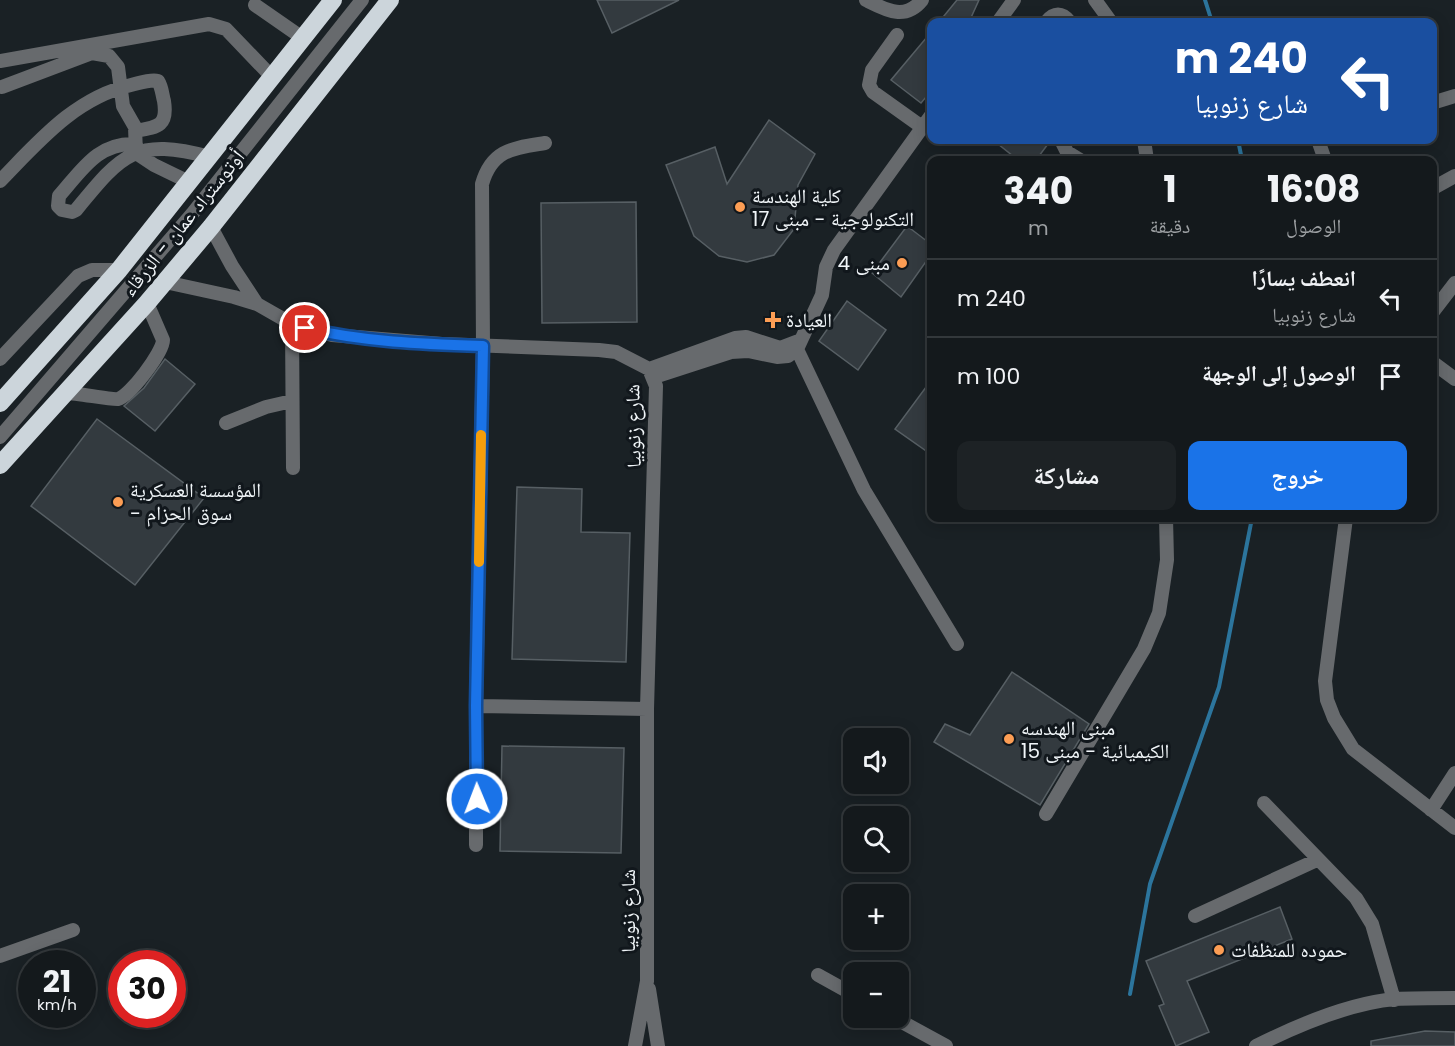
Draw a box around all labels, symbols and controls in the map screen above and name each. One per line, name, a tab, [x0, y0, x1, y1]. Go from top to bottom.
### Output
text: 240 m	[1175, 29, 1308, 88]
icon: left	[1329, 42, 1407, 120]
text: شارع زنوبيا	[1195, 85, 1308, 122]
street label: أوتوستراد عمان - الزرقاء	[115, 144, 251, 302]
text: 1	[1163, 164, 1177, 215]
text: 16:08	[1267, 164, 1360, 215]
text: 340	[1004, 166, 1073, 217]
place label: كلية الهندسة التكنولوجية - مبنى 17	[752, 182, 914, 233]
marker: كلية الهندسة التكنولوجية - مبنى 17	[733, 200, 747, 214]
text: دقيقة	[1150, 212, 1190, 240]
text: الوصول	[1286, 212, 1341, 240]
text: m	[1028, 214, 1049, 242]
place label: مبنى 4	[838, 249, 890, 277]
marker: مبنى 4	[895, 256, 909, 270]
text: انعطف يسارًا	[1252, 263, 1356, 294]
icon: left	[1374, 282, 1407, 315]
text: 240 m	[957, 283, 1026, 314]
text: شارع زنوبيا	[1272, 301, 1356, 329]
pin	[279, 302, 330, 353]
place label: العيادة	[786, 306, 832, 334]
icon: arrive	[288, 311, 321, 344]
marker: العيادة	[764, 311, 782, 329]
text: الوصول إلى الوجهة	[1202, 358, 1356, 389]
icon: arrive	[1374, 360, 1407, 393]
text: 100 m	[957, 361, 1020, 392]
street label: شارع زنوبيا	[618, 384, 648, 468]
button: مشاركة	[957, 441, 1176, 510]
button: خروج	[1188, 441, 1407, 510]
place label: المؤسسة العسكرية - سوق الحزام	[130, 476, 261, 527]
marker: المؤسسة العسكرية - سوق الحزام	[111, 495, 125, 509]
place label: مبنى الهندسه الكيميائية - مبنى 15	[1021, 714, 1169, 765]
map controls	[843, 728, 909, 1028]
button: sound	[843, 728, 909, 794]
marker: مبنى الهندسه الكيميائية - مبنى 15	[1002, 732, 1016, 746]
position arrow	[445, 767, 509, 831]
button: search	[843, 806, 909, 872]
street label: شارع زنوبيا	[614, 869, 642, 953]
button: +	[843, 884, 909, 950]
place label: حموده للمنظفات	[1231, 936, 1347, 964]
marker: حموده للمنظفات	[1212, 943, 1226, 957]
speed limit sign: 30	[108, 950, 186, 1028]
text: 21	[43, 960, 71, 1003]
button: −	[843, 962, 909, 1028]
text: km/h	[37, 994, 77, 1015]

